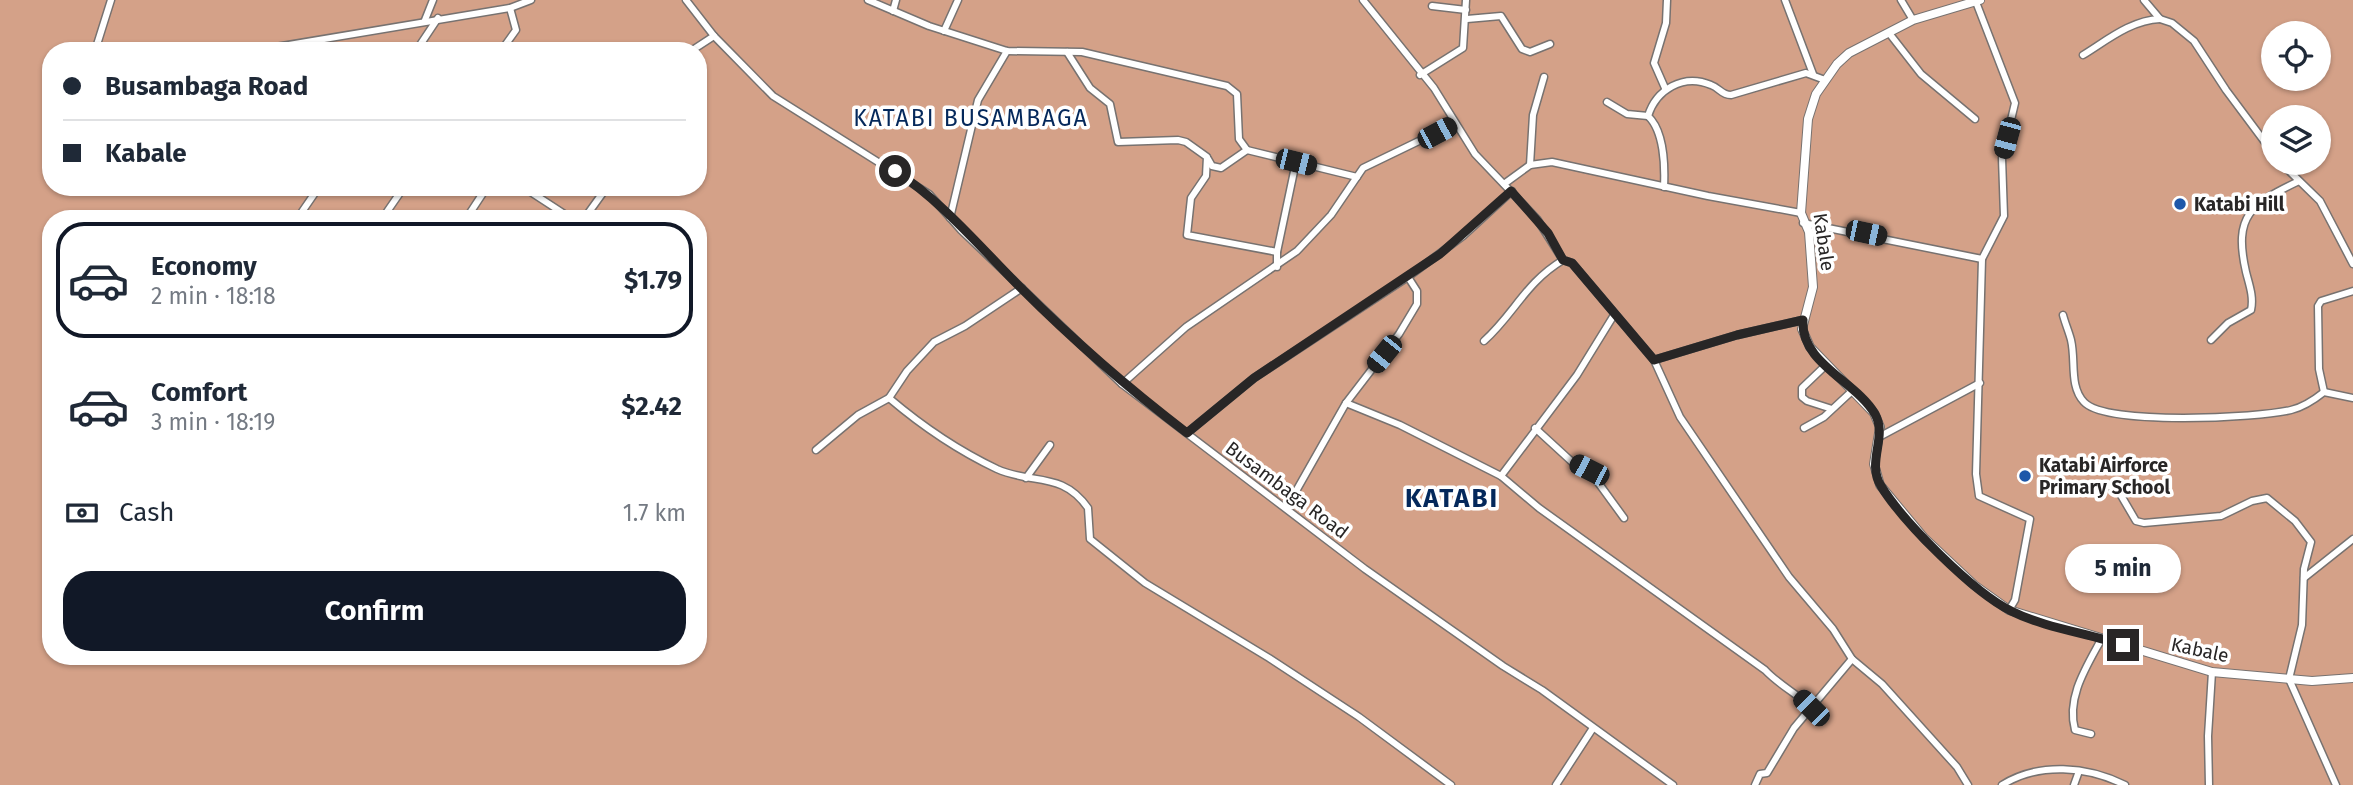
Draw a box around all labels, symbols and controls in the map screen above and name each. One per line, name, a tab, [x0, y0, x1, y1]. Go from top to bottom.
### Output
map controls	[2261, 21, 2331, 175]
button: locate	[2261, 21, 2331, 91]
text: Busambaga Road	[105, 71, 308, 102]
district label: KATABI BUSAMBAGA	[853, 104, 1089, 132]
button: layers	[2261, 105, 2331, 175]
car	[1414, 114, 1461, 152]
car	[1992, 115, 2023, 161]
text: Kabale	[105, 138, 187, 169]
car	[1274, 147, 1319, 177]
route start	[879, 155, 911, 187]
place label: Katabi Hill	[2194, 193, 2285, 216]
marker: Katabi Hill	[2172, 196, 2188, 212]
street label: Kabale	[1809, 211, 1839, 273]
car	[1844, 218, 1889, 248]
icon: car	[67, 249, 130, 312]
text: Economy	[151, 251, 257, 282]
text: $1.79	[624, 265, 682, 296]
text: 2 min · 18:18	[151, 282, 276, 310]
car	[1363, 331, 1406, 377]
icon: car	[67, 375, 130, 438]
text: Comfort	[151, 377, 247, 408]
text: $2.42	[621, 391, 682, 422]
text: 3 min · 18:19	[151, 408, 275, 436]
street label: Busambaga Road	[1221, 436, 1353, 544]
car	[1566, 451, 1613, 489]
place label: Katabi Airforce Primary School	[2039, 454, 2171, 499]
marker: Katabi Airforce Primary School	[2017, 468, 2033, 484]
district label: KATABI	[1405, 483, 1499, 514]
icon: cash	[63, 494, 101, 532]
text: Cash	[119, 497, 175, 528]
text: 1.7 km	[623, 499, 686, 527]
callout: 5 min	[2065, 544, 2181, 592]
text: 5 min	[2095, 554, 2151, 582]
button: Confirm	[63, 571, 686, 651]
route end	[2107, 629, 2139, 661]
street label: Kabale	[2169, 633, 2231, 667]
car	[1789, 686, 1834, 730]

